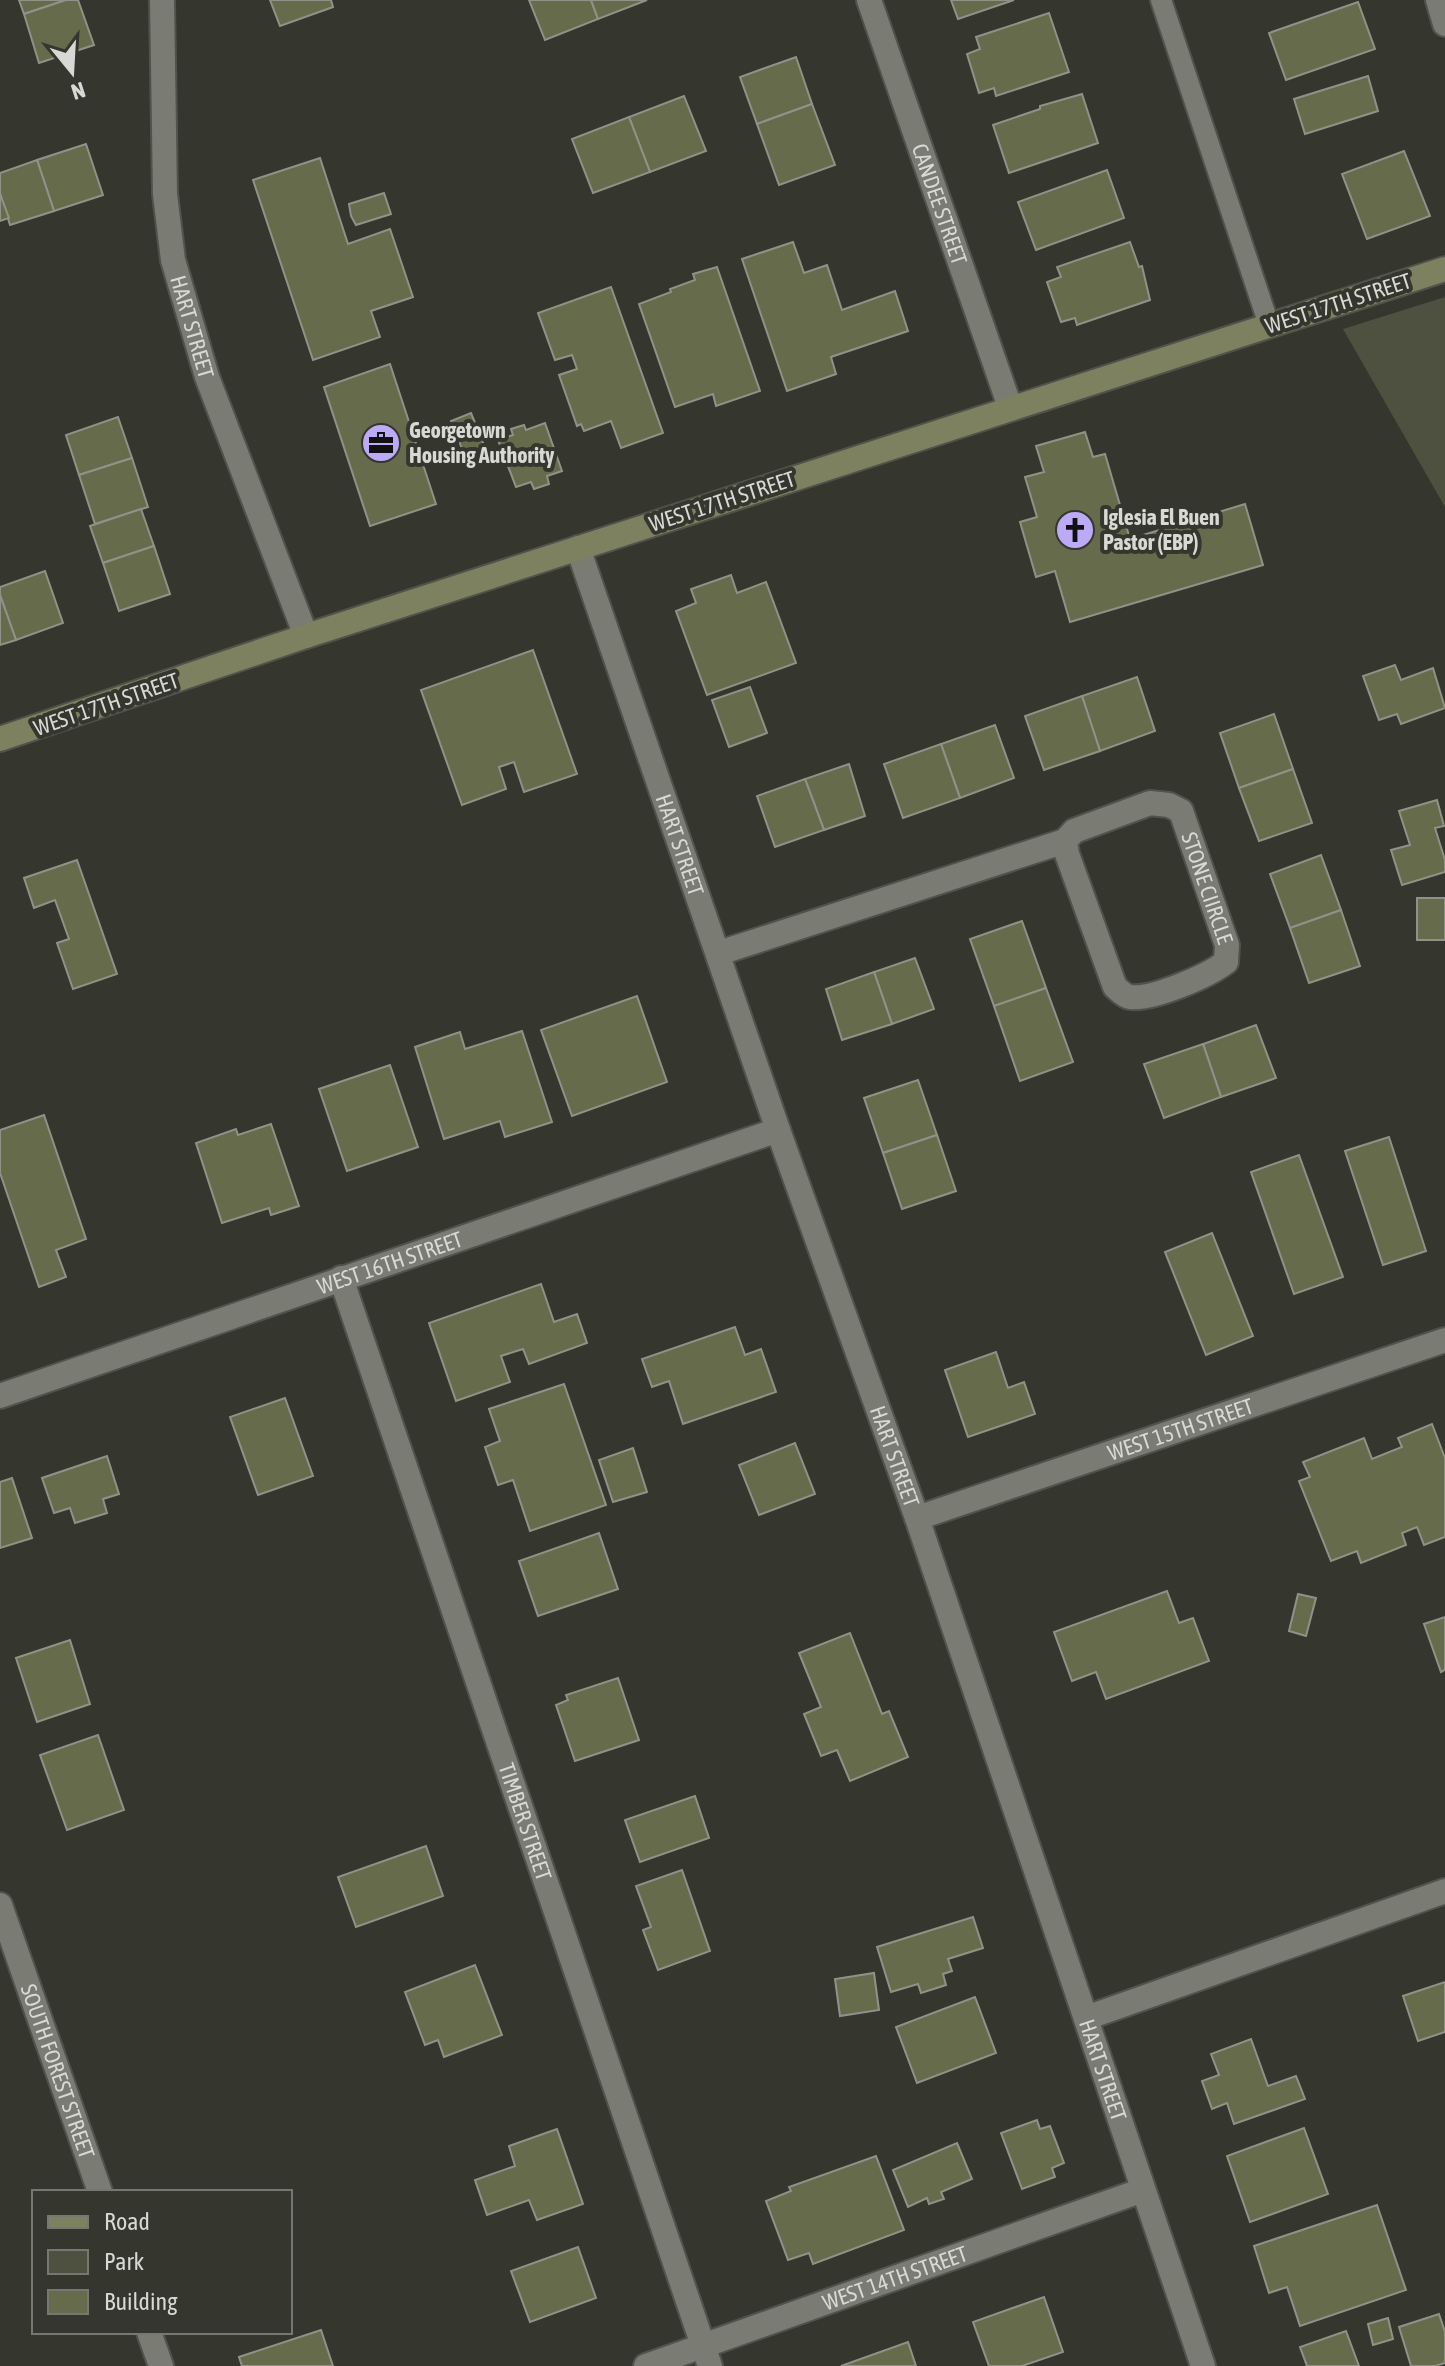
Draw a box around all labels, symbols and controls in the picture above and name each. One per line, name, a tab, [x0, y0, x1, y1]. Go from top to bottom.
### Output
north arrow	[32, 32, 112, 112]
text: N	[68, 77, 88, 105]
street label: CANDEE STREET	[907, 140, 973, 268]
street label: WEST 17TH STREET	[1262, 267, 1414, 339]
street label: HART STREET	[165, 272, 220, 381]
place label: Georgetown Housing Authority	[409, 417, 554, 468]
office icon: Georgetown Housing Authority	[360, 422, 402, 464]
street label: WEST 17TH STREET	[646, 465, 798, 537]
place label: Iglesia El Buen Pastor (EBP)	[1103, 504, 1220, 555]
church icon: Iglesia El Buen Pastor (EBP)	[1054, 509, 1096, 551]
street label: WEST 17TH STREET	[30, 667, 182, 741]
street label: HART STREET	[651, 791, 710, 899]
street label: STONE CIIRCLE	[1176, 829, 1239, 948]
street label: WEST 16TH STREET	[314, 1226, 466, 1300]
street label: WEST 15TH STREET	[1104, 1393, 1257, 1466]
street label: HART STREET	[865, 1402, 925, 1511]
street label: TIMBER STREET	[493, 1760, 557, 1884]
street label: SOUTH FOREST STREET	[16, 1981, 100, 2162]
street label: HART STREET	[1074, 2016, 1132, 2124]
legend	[32, 2190, 292, 2334]
text: Road	[104, 2208, 150, 2235]
street label: WEST 14TH STREET	[819, 2240, 971, 2315]
text: Park	[104, 2248, 145, 2275]
text: Building	[104, 2288, 178, 2315]

